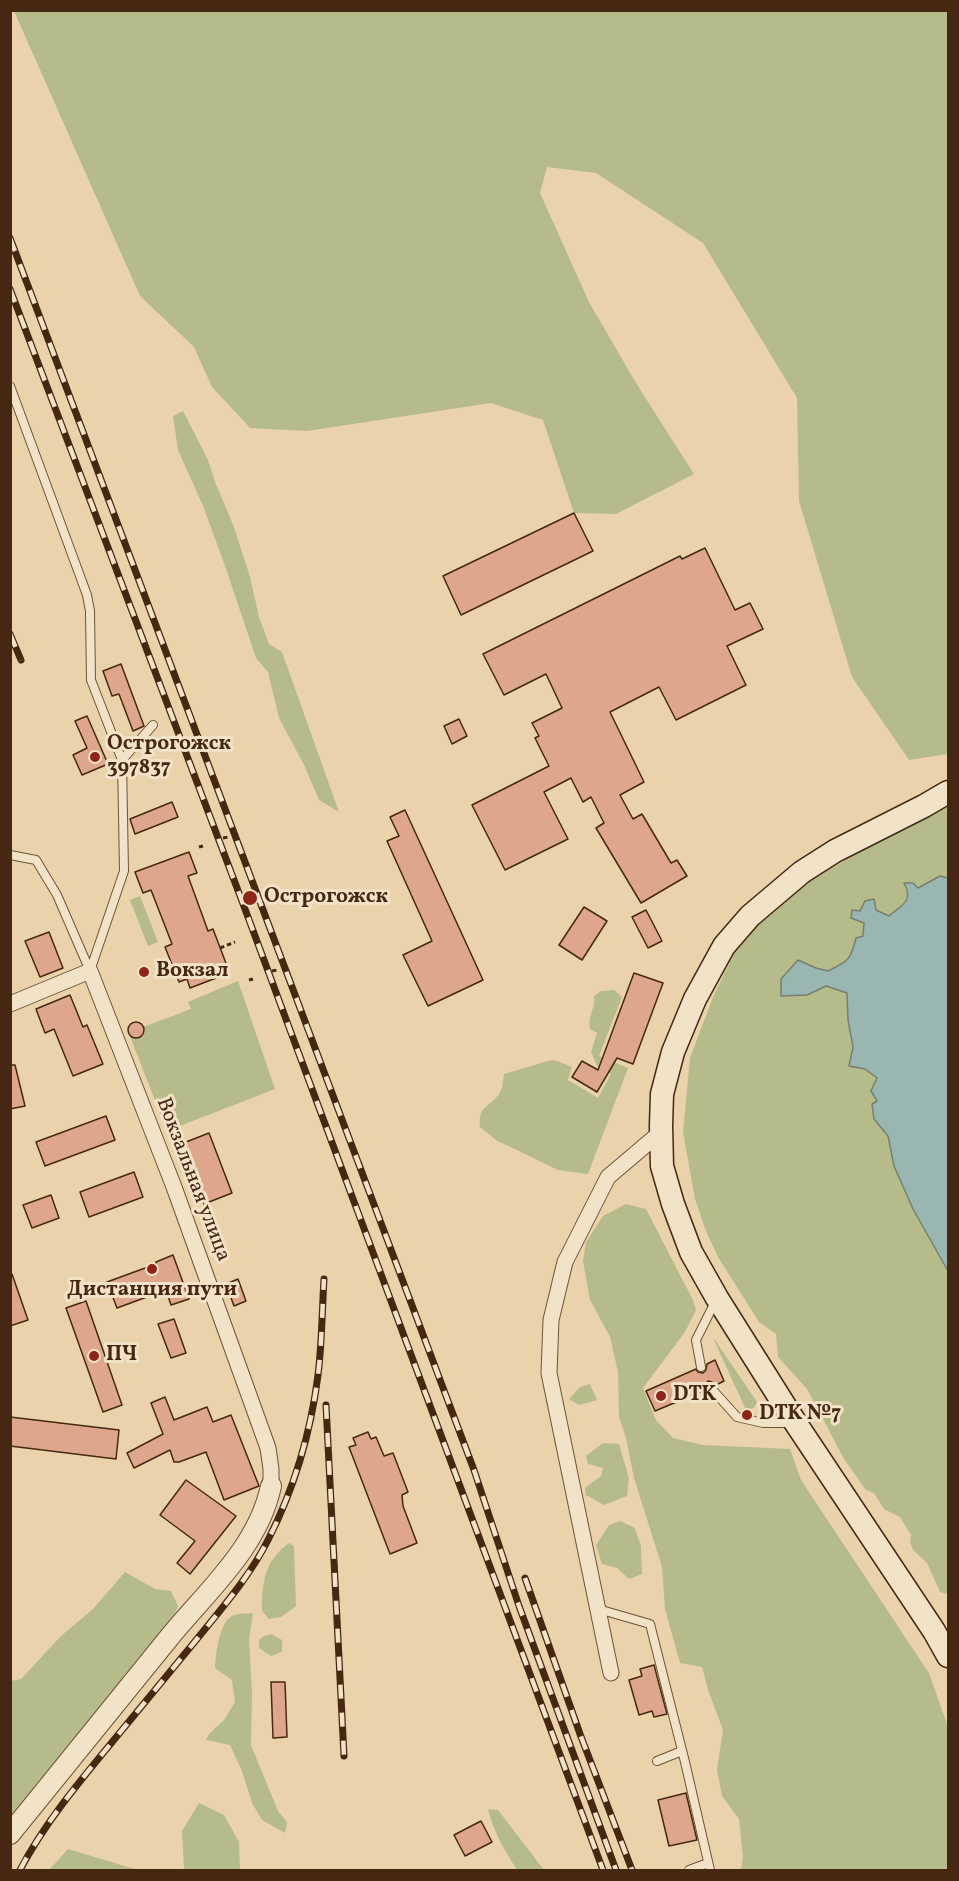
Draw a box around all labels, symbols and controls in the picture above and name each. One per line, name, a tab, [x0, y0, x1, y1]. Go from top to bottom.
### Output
place label: Острогожск 397837	[107, 732, 231, 782]
marker: Острогожск 397837	[88, 750, 102, 764]
place label: Острогожск	[264, 885, 388, 911]
marker: Острогожск	[241, 889, 259, 907]
place label: Вокзал	[156, 959, 229, 985]
marker: Вокзал	[137, 965, 151, 979]
street label: Вокзальная улица	[149, 1094, 235, 1266]
marker: Дистанция пути	[145, 1262, 159, 1276]
place label: Дистанция пути	[67, 1278, 237, 1304]
place label: ПЧ	[106, 1343, 137, 1369]
marker: ПЧ	[87, 1349, 101, 1363]
place label: DTK	[673, 1383, 717, 1409]
marker: DTK	[654, 1389, 668, 1403]
place label: DTK №7	[759, 1402, 841, 1428]
marker: DTK №7	[740, 1408, 754, 1422]

